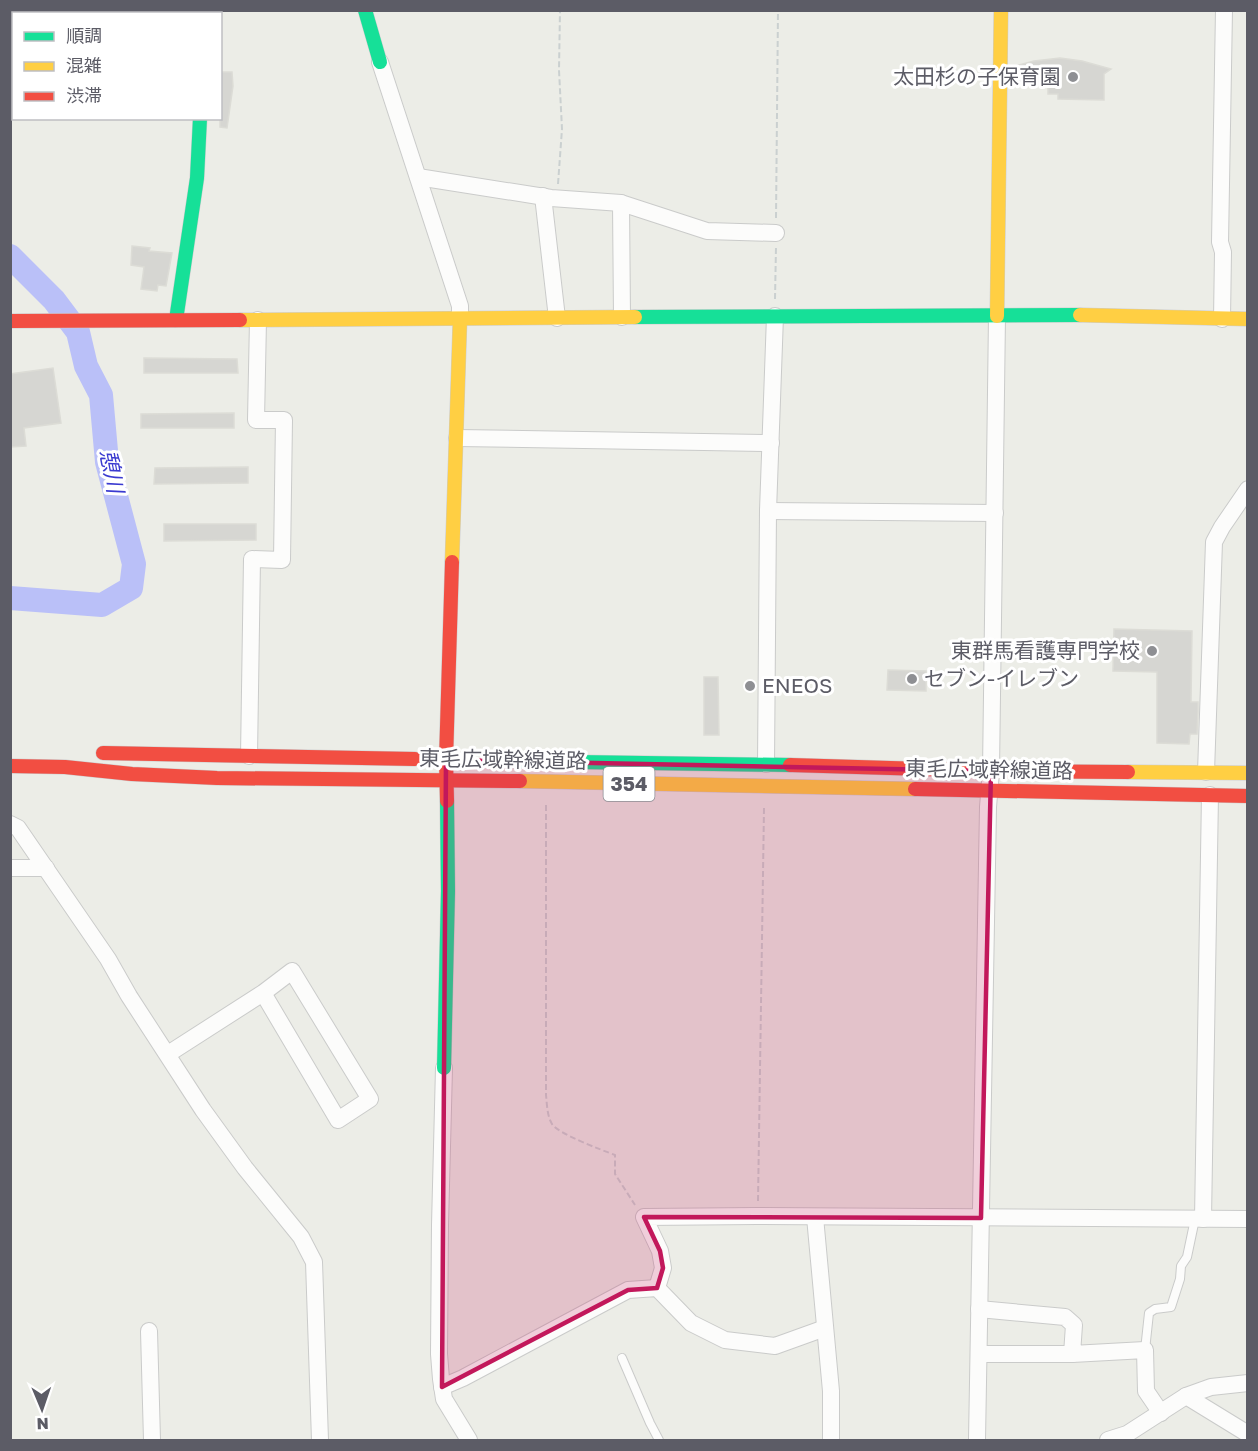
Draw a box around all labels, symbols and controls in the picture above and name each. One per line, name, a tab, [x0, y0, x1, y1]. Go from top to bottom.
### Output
legend	[12, 12, 222, 120]
text: 順調	[66, 24, 102, 46]
text: 混雑	[66, 54, 102, 76]
place label: 太田杉の子保育園	[893, 63, 1061, 89]
marker: 太田杉の子保育園	[1066, 70, 1080, 84]
text: 渋滞	[66, 84, 102, 106]
water label: 憩川	[95, 447, 130, 497]
place label: 東群馬看護専門学校	[951, 637, 1140, 663]
marker: 東群馬看護専門学校	[1145, 644, 1159, 658]
place label: セブン-イレブン	[924, 665, 1079, 691]
place label: ENEOS	[762, 672, 832, 698]
marker: セブン-イレブン	[905, 672, 919, 686]
marker: ENEOS	[743, 679, 757, 693]
street label: 東毛広域幹線道路	[419, 745, 587, 773]
street label: 東毛広域幹線道路	[905, 755, 1073, 783]
road number: 354	[604, 767, 654, 801]
north arrow	[12, 1379, 72, 1439]
text: N	[36, 1414, 49, 1434]

